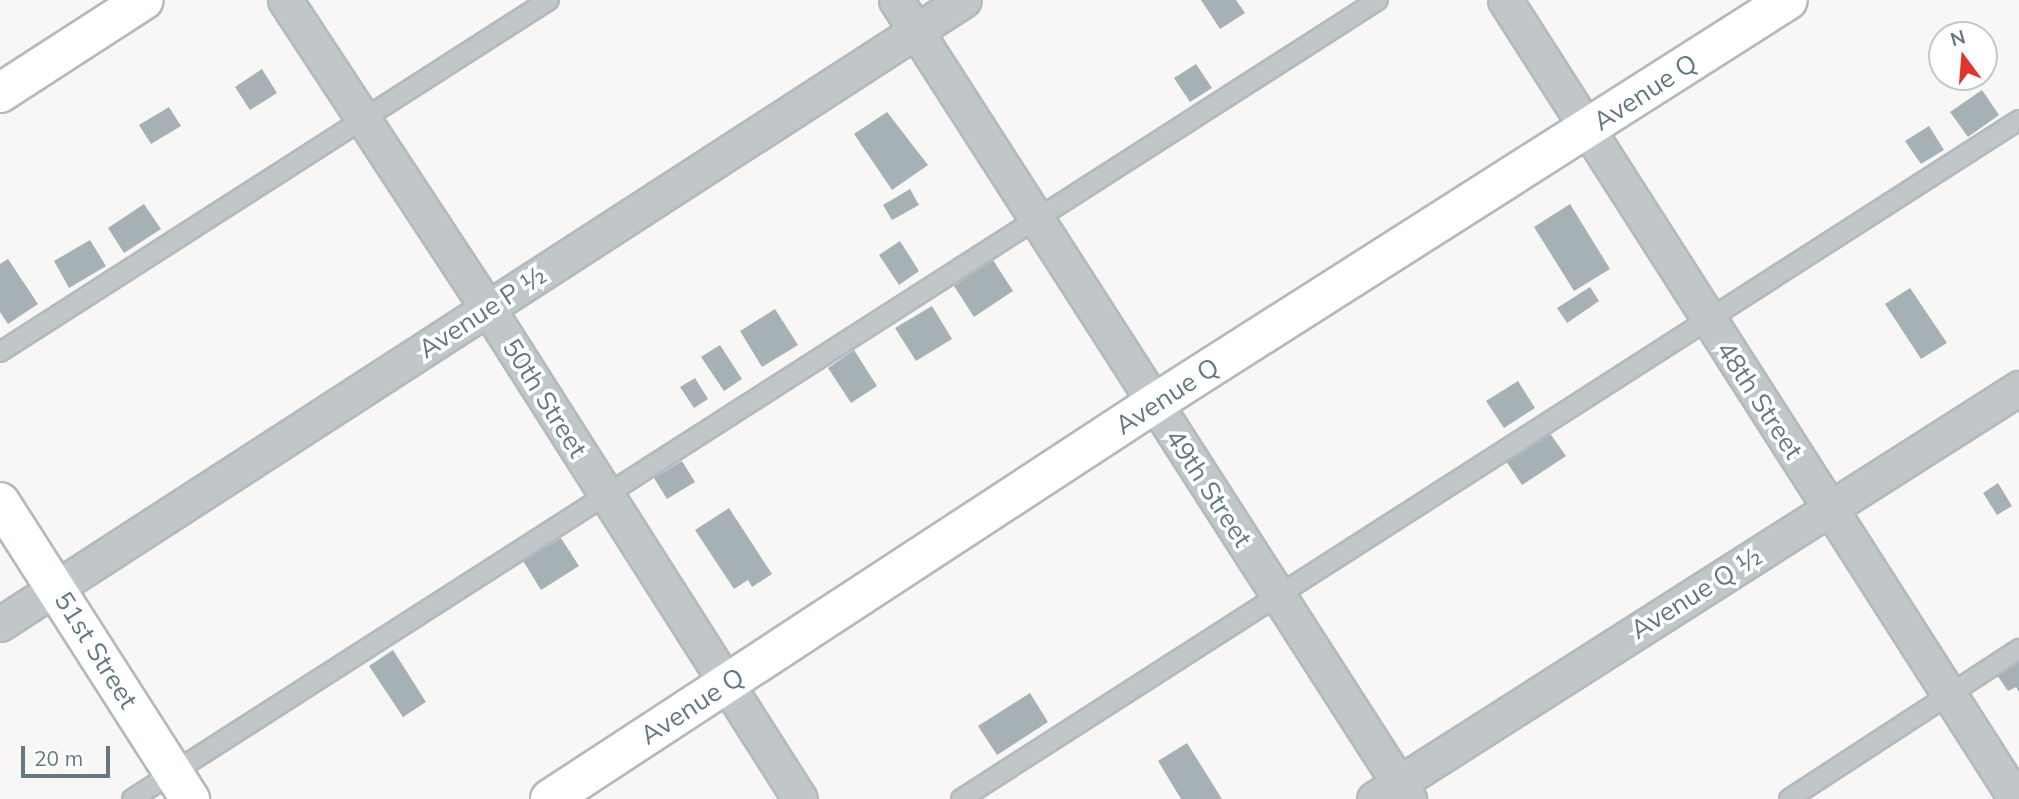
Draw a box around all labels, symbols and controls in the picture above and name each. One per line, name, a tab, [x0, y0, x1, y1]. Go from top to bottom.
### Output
north arrow	[1928, 21, 1998, 91]
text: N	[1948, 24, 1968, 51]
street label: Avenue Q	[1587, 47, 1703, 137]
street label: Avenue P ½	[412, 259, 552, 365]
street label: 50th Street	[496, 333, 594, 463]
street label: 48th Street	[1710, 335, 1810, 465]
street label: Avenue Q	[1109, 351, 1225, 441]
street label: 49th Street	[1159, 423, 1259, 553]
street label: Avenue Q ½	[1625, 540, 1767, 646]
street label: 51st Street	[48, 586, 144, 714]
street label: Avenue Q	[634, 661, 750, 751]
scale bar	[24, 732, 114, 776]
text: 20 m	[34, 745, 83, 771]

